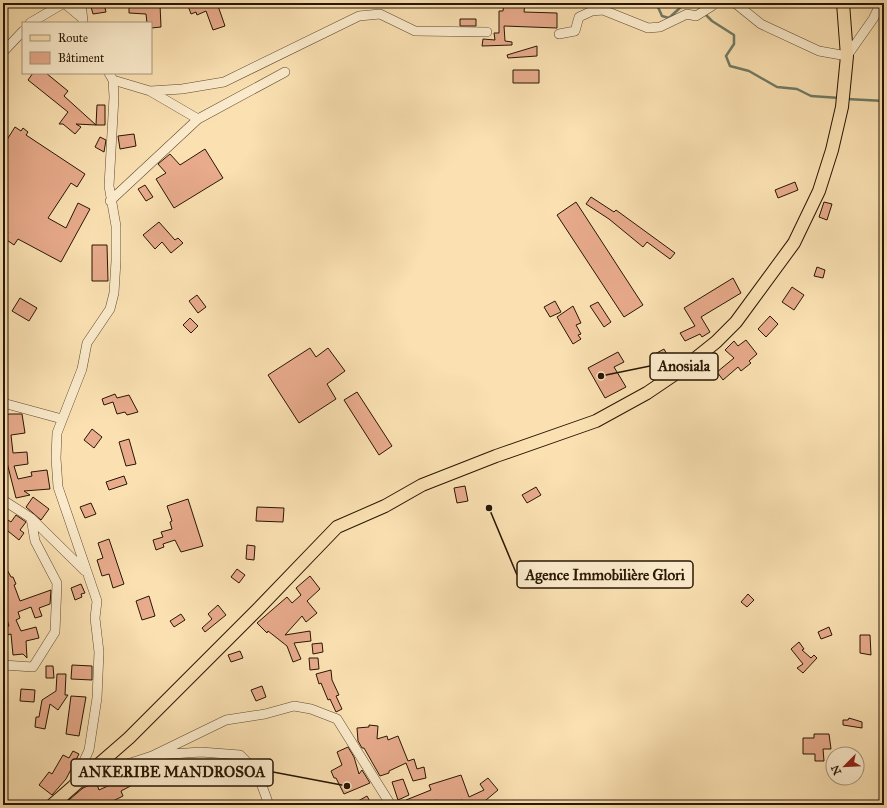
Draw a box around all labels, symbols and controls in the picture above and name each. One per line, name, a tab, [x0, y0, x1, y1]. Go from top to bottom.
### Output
legend	[22, 22, 152, 74]
text: Route	[58, 31, 88, 45]
text: Bâtiment	[58, 51, 105, 65]
callout: Anosiala	[650, 353, 718, 380]
text: Anosiala	[657, 357, 711, 375]
callout: Agence Immobilière Glori	[517, 561, 693, 588]
text: Agence Immobilière Glori	[524, 566, 686, 585]
north arrow	[825, 746, 865, 786]
callout: ANKERIBE MANDROSOA	[71, 759, 273, 786]
text: N	[828, 762, 844, 777]
text: ANKERIBE MANDROSOA	[78, 763, 266, 781]

